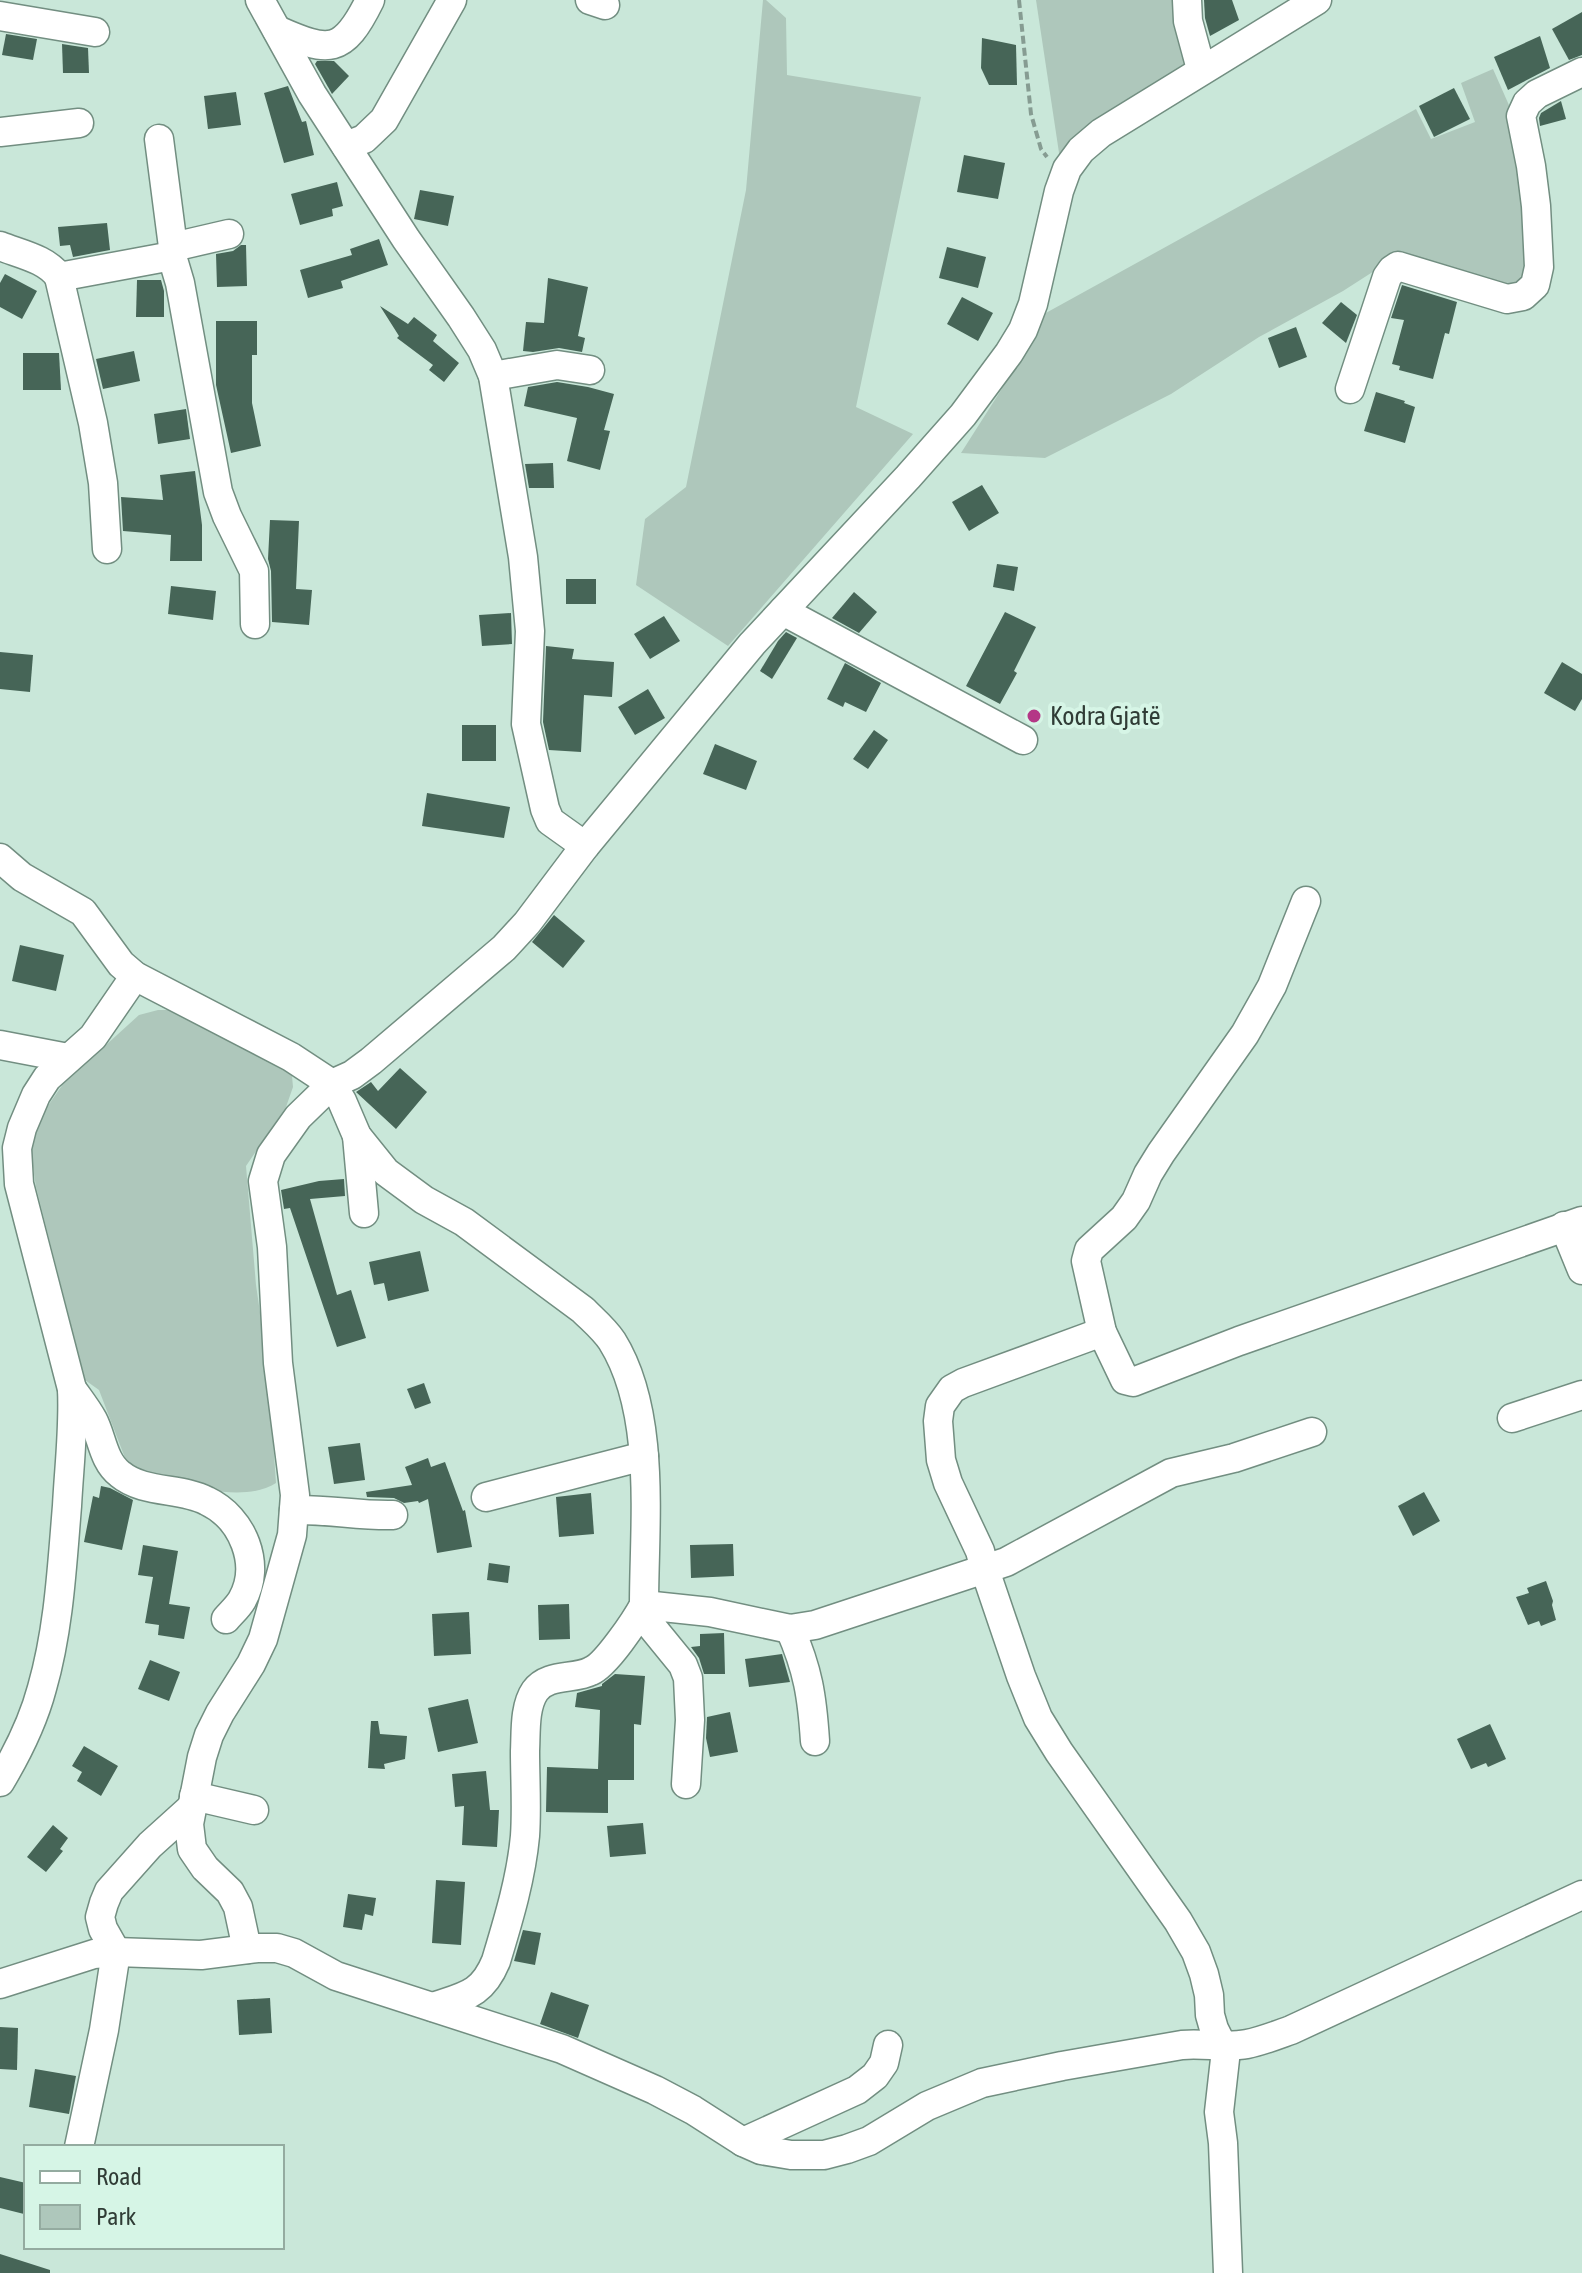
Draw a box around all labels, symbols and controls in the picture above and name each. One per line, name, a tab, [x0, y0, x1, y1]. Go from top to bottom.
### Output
place label: Kodra Gjatë	[1050, 701, 1160, 731]
marker: Kodra Gjatë	[1025, 707, 1043, 725]
legend	[24, 2145, 284, 2249]
text: Road	[96, 2163, 142, 2190]
text: Park	[96, 2203, 137, 2230]

